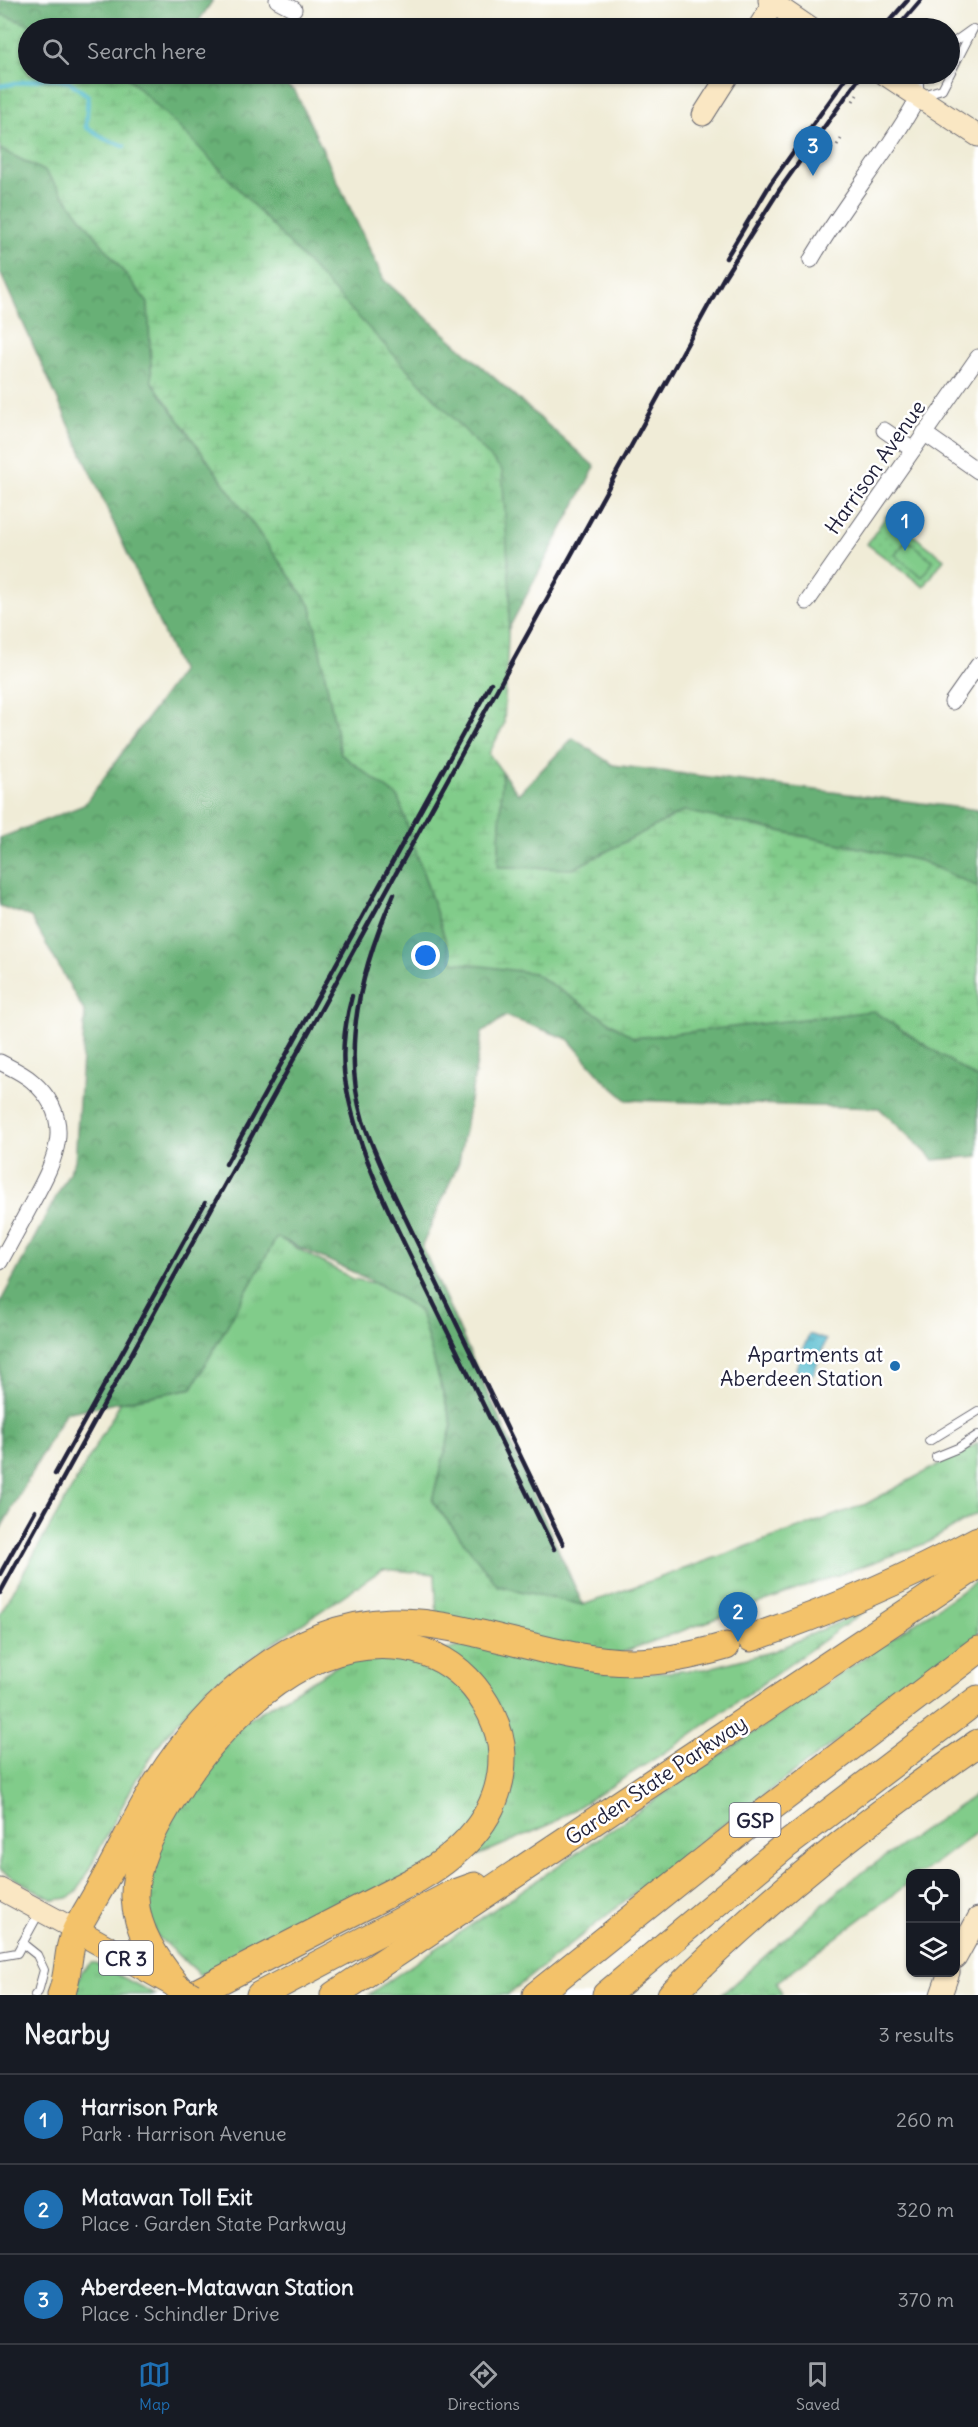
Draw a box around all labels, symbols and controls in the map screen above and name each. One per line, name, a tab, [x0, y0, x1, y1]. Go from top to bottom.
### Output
search box	[18, 18, 960, 84]
icon: search	[39, 35, 72, 68]
text: Search here	[87, 37, 206, 65]
pin: 3	[794, 126, 832, 176]
street label: Harrison Avenue	[819, 395, 931, 539]
pin: 1	[886, 502, 924, 551]
your location	[411, 941, 440, 970]
place label: Apartments at Aberdeen Station	[720, 1341, 883, 1392]
marker: Apartments at Aberdeen Station	[888, 1359, 902, 1373]
pin: 2	[718, 1592, 758, 1642]
street label: Garden State Parkway	[560, 1709, 752, 1851]
road number: GSP	[730, 1803, 780, 1837]
map controls	[906, 1869, 960, 1977]
button: locate	[906, 1869, 960, 1923]
button: layers	[906, 1923, 960, 1977]
road number: CR 3	[99, 1941, 153, 1975]
text: Nearby	[24, 2018, 110, 2051]
text: 3 results	[878, 2022, 954, 2047]
text: Harrison Park	[81, 2093, 218, 2121]
text: 1	[40, 2107, 47, 2132]
text: 260 m	[896, 2107, 954, 2132]
text: Park · Harrison Avenue	[81, 2121, 287, 2146]
text: Matawan Toll Exit	[81, 2183, 253, 2211]
text: 2	[38, 2197, 49, 2222]
text: 320 m	[896, 2197, 954, 2222]
text: Place · Garden State Parkway	[81, 2211, 347, 2236]
text: Aberdeen-Matawan Station	[81, 2273, 354, 2301]
text: 3	[38, 2287, 49, 2312]
text: 370 m	[897, 2287, 954, 2312]
text: Place · Schindler Drive	[81, 2301, 280, 2326]
tab: Map	[138, 2358, 171, 2414]
tab: Directions	[447, 2358, 520, 2414]
tab: Saved	[796, 2358, 840, 2414]

